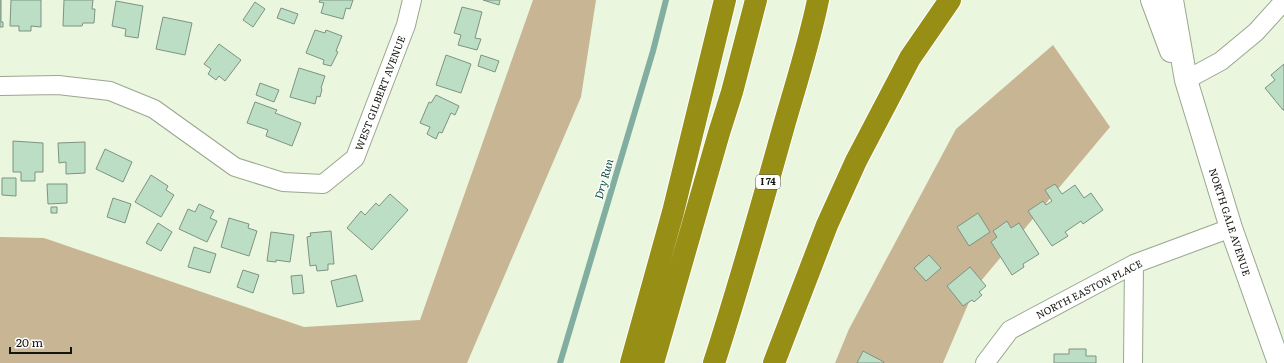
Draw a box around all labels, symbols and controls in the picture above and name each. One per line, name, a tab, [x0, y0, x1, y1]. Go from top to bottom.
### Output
street label: WEST GILBERT AVENUE	[351, 33, 408, 152]
water label: Dry Run	[590, 156, 617, 201]
street label: NORTH GALE AVENUE	[1206, 166, 1255, 278]
road number: I 74	[756, 175, 780, 189]
street label: NORTH EASTON PLACE	[1033, 255, 1145, 322]
scale bar	[10, 329, 71, 355]
text: 20 m	[16, 333, 43, 351]

